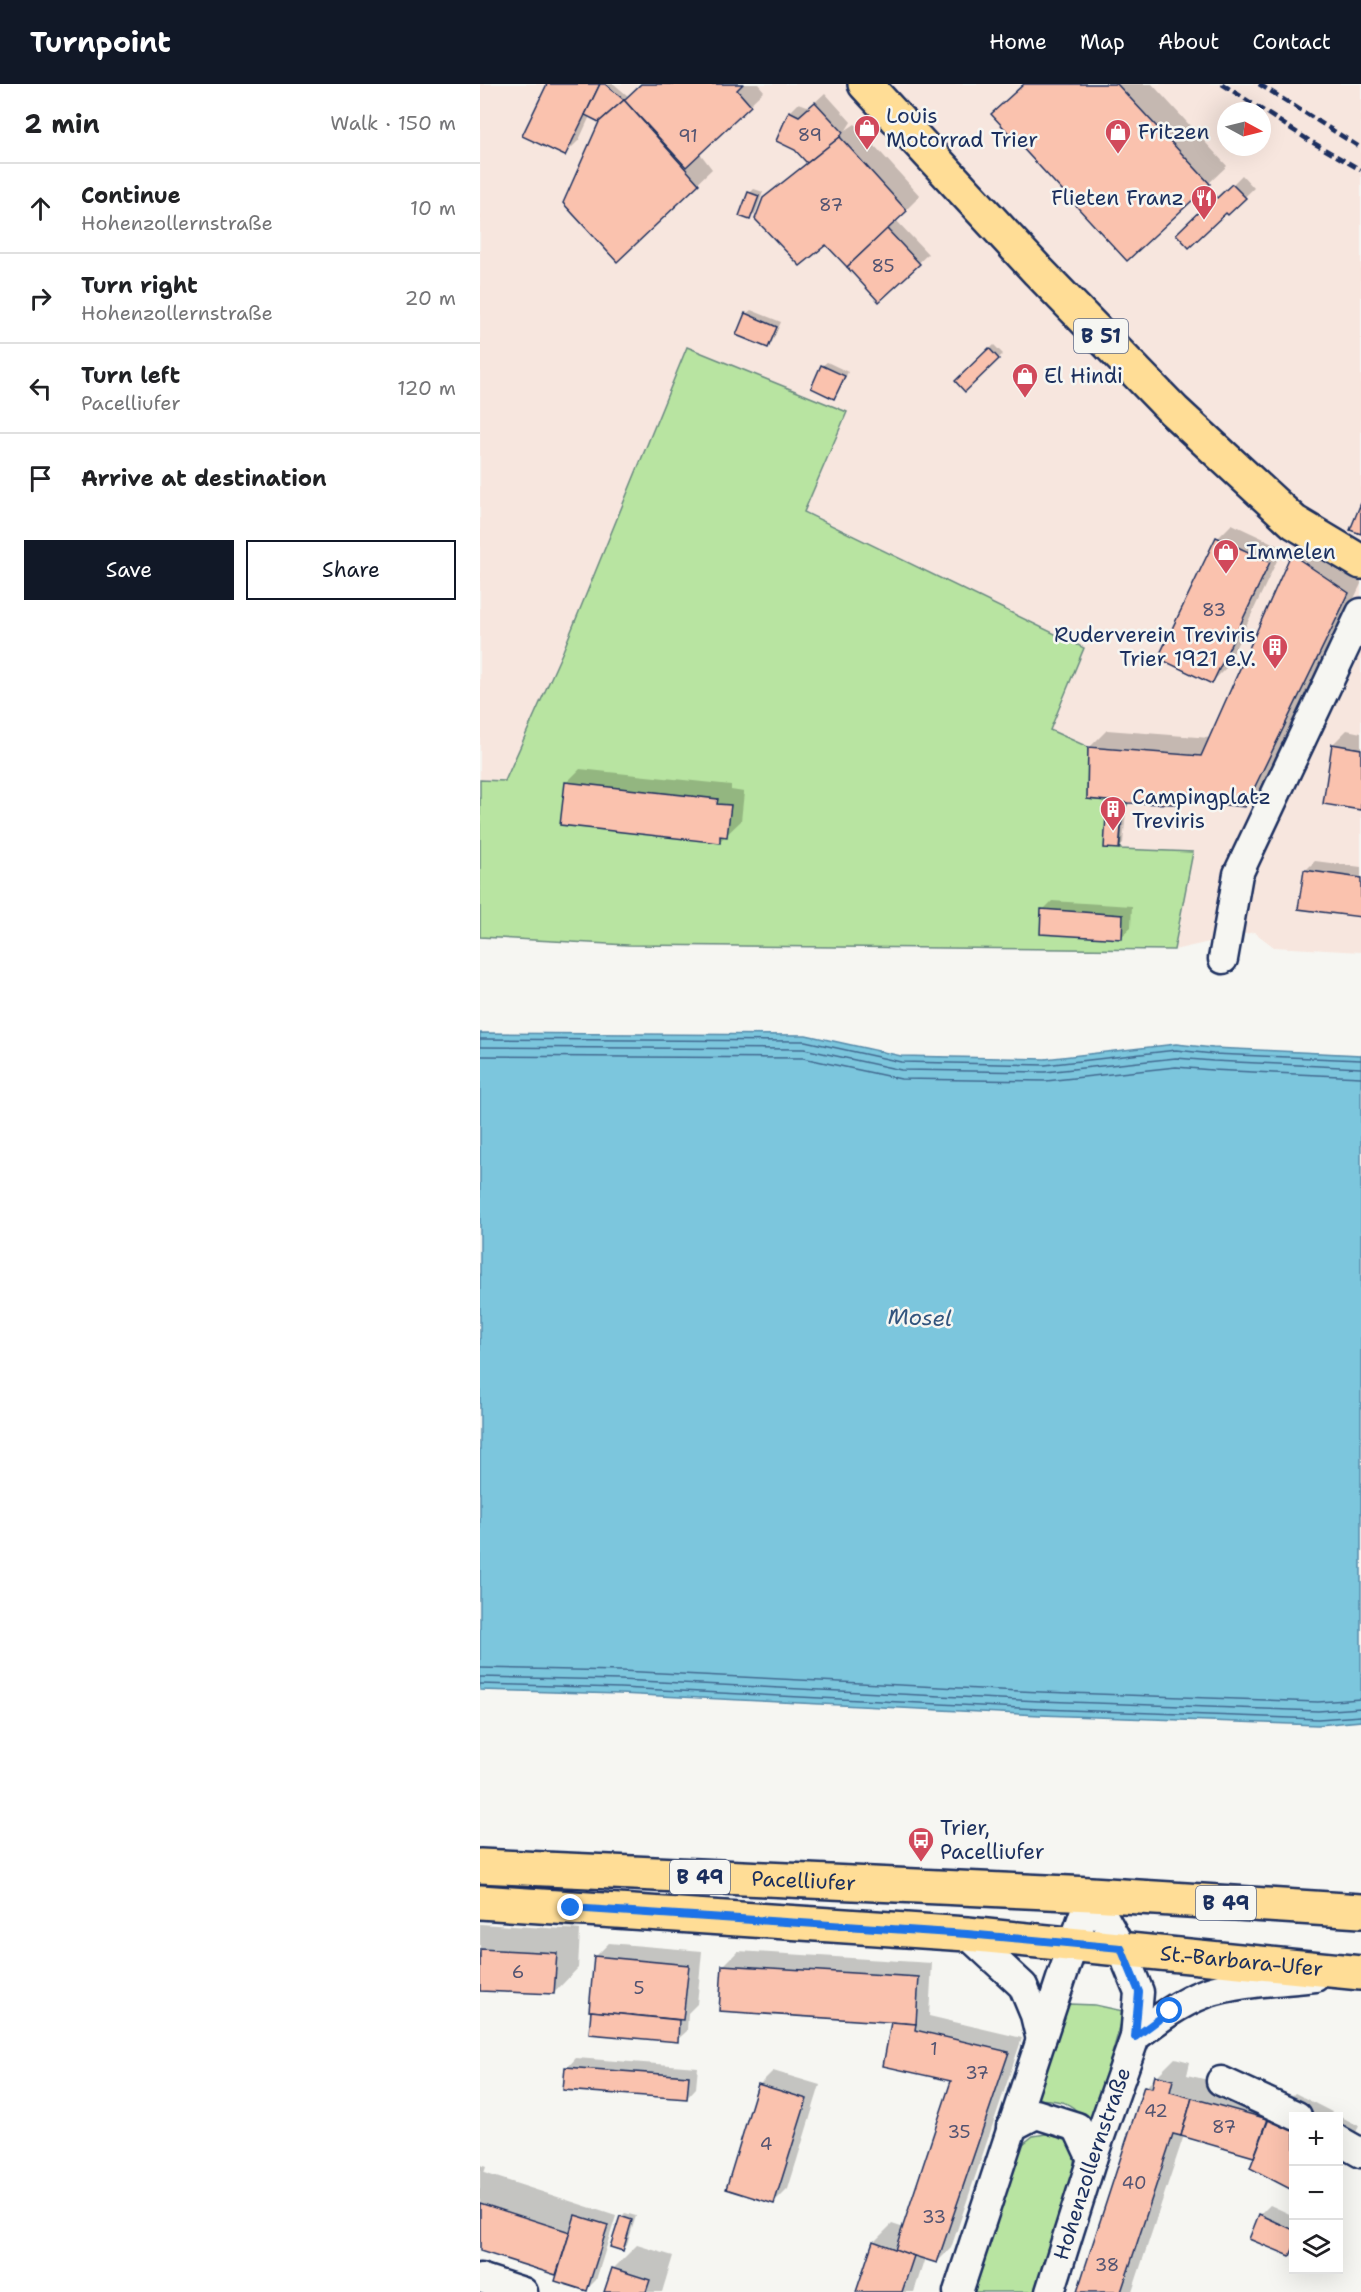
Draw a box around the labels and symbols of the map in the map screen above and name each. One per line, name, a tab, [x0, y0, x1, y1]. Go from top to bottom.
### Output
place label: Louis Motorrad Trier	[886, 102, 1038, 154]
north arrow	[1217, 102, 1271, 156]
shop icon: Louis Motorrad Trier	[852, 113, 882, 151]
shop icon: Fritzen	[1103, 117, 1133, 155]
place label: Fritzen	[1138, 118, 1210, 146]
house number: 89	[798, 123, 822, 147]
house number: 91	[678, 124, 698, 148]
restaurant icon: Flieten Franz	[1189, 183, 1219, 221]
place label: Flieten Franz	[1051, 184, 1184, 212]
house number: 87	[819, 193, 843, 217]
house number: 85	[871, 254, 895, 278]
road number: B 51	[1074, 319, 1128, 353]
shop icon: El Hindi	[1010, 361, 1040, 399]
place label: El Hindi	[1044, 362, 1123, 390]
shop icon: Immelen	[1211, 537, 1241, 575]
place label: Immelen	[1246, 538, 1336, 566]
house number: 83	[1202, 598, 1226, 622]
place label: Ruderverein Treviris Trier 1921 e.V.	[1054, 621, 1256, 673]
building icon: Ruderverein Treviris Trier 1921 e.V.	[1260, 632, 1290, 670]
place label: Campingplatz Treviris	[1132, 783, 1271, 835]
building icon: Campingplatz Treviris	[1098, 794, 1128, 832]
water label: Mosel	[887, 1302, 953, 1333]
place label: Trier, Pacelliufer	[940, 1814, 1045, 1866]
bus stop icon: Trier, Pacelliufer	[906, 1825, 936, 1863]
road number: B 49	[670, 1860, 730, 1894]
street label: Pacelliufer	[751, 1864, 857, 1897]
road number: B 49	[1196, 1886, 1256, 1920]
route end	[557, 1894, 583, 1920]
street label: St.-Barbara-Ufer	[1159, 1939, 1324, 1983]
house number: 6	[512, 1960, 524, 1984]
house number: 5	[633, 1976, 645, 2000]
route start	[1156, 1997, 1182, 2023]
house number: 1	[930, 2037, 938, 2061]
house number: 37	[965, 2061, 989, 2085]
street label: Hohenzollernstraße	[1047, 2064, 1137, 2264]
house number: 42	[1144, 2099, 1168, 2123]
house number: 87	[1212, 2115, 1236, 2139]
house number: 35	[947, 2120, 971, 2144]
house number: 4	[760, 2132, 772, 2156]
house number: 40	[1121, 2171, 1147, 2195]
house number: 33	[922, 2205, 946, 2229]
house number: 38	[1095, 2253, 1119, 2277]

